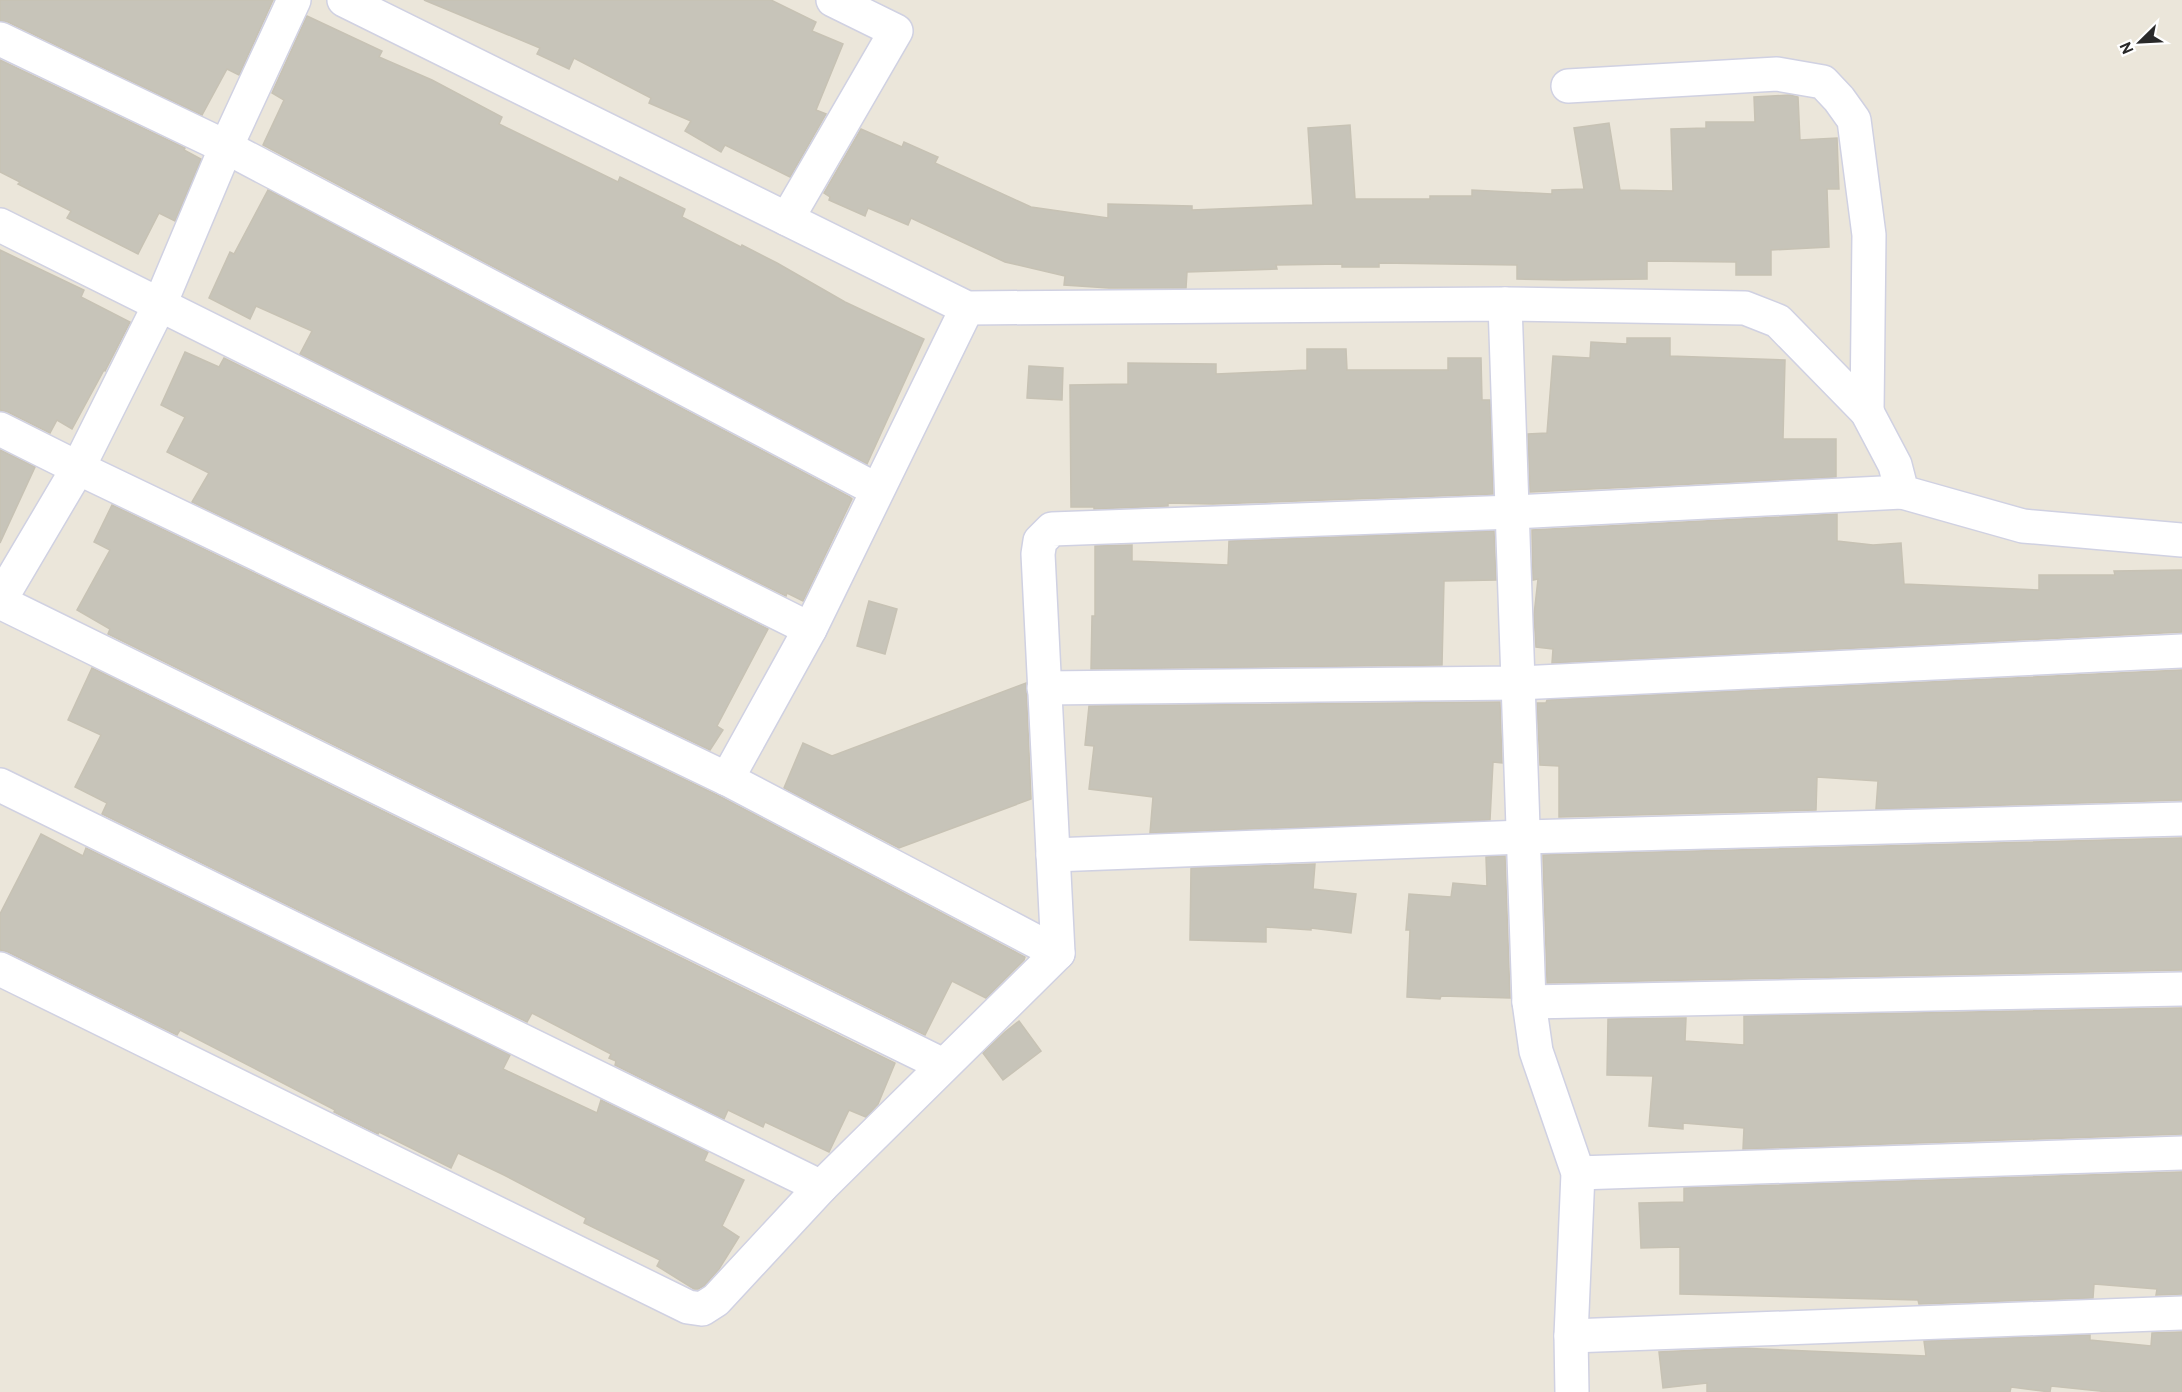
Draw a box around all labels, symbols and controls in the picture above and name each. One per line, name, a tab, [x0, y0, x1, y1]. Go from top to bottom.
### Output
north arrow	[2110, 12, 2170, 72]
text: N	[2117, 38, 2140, 57]

